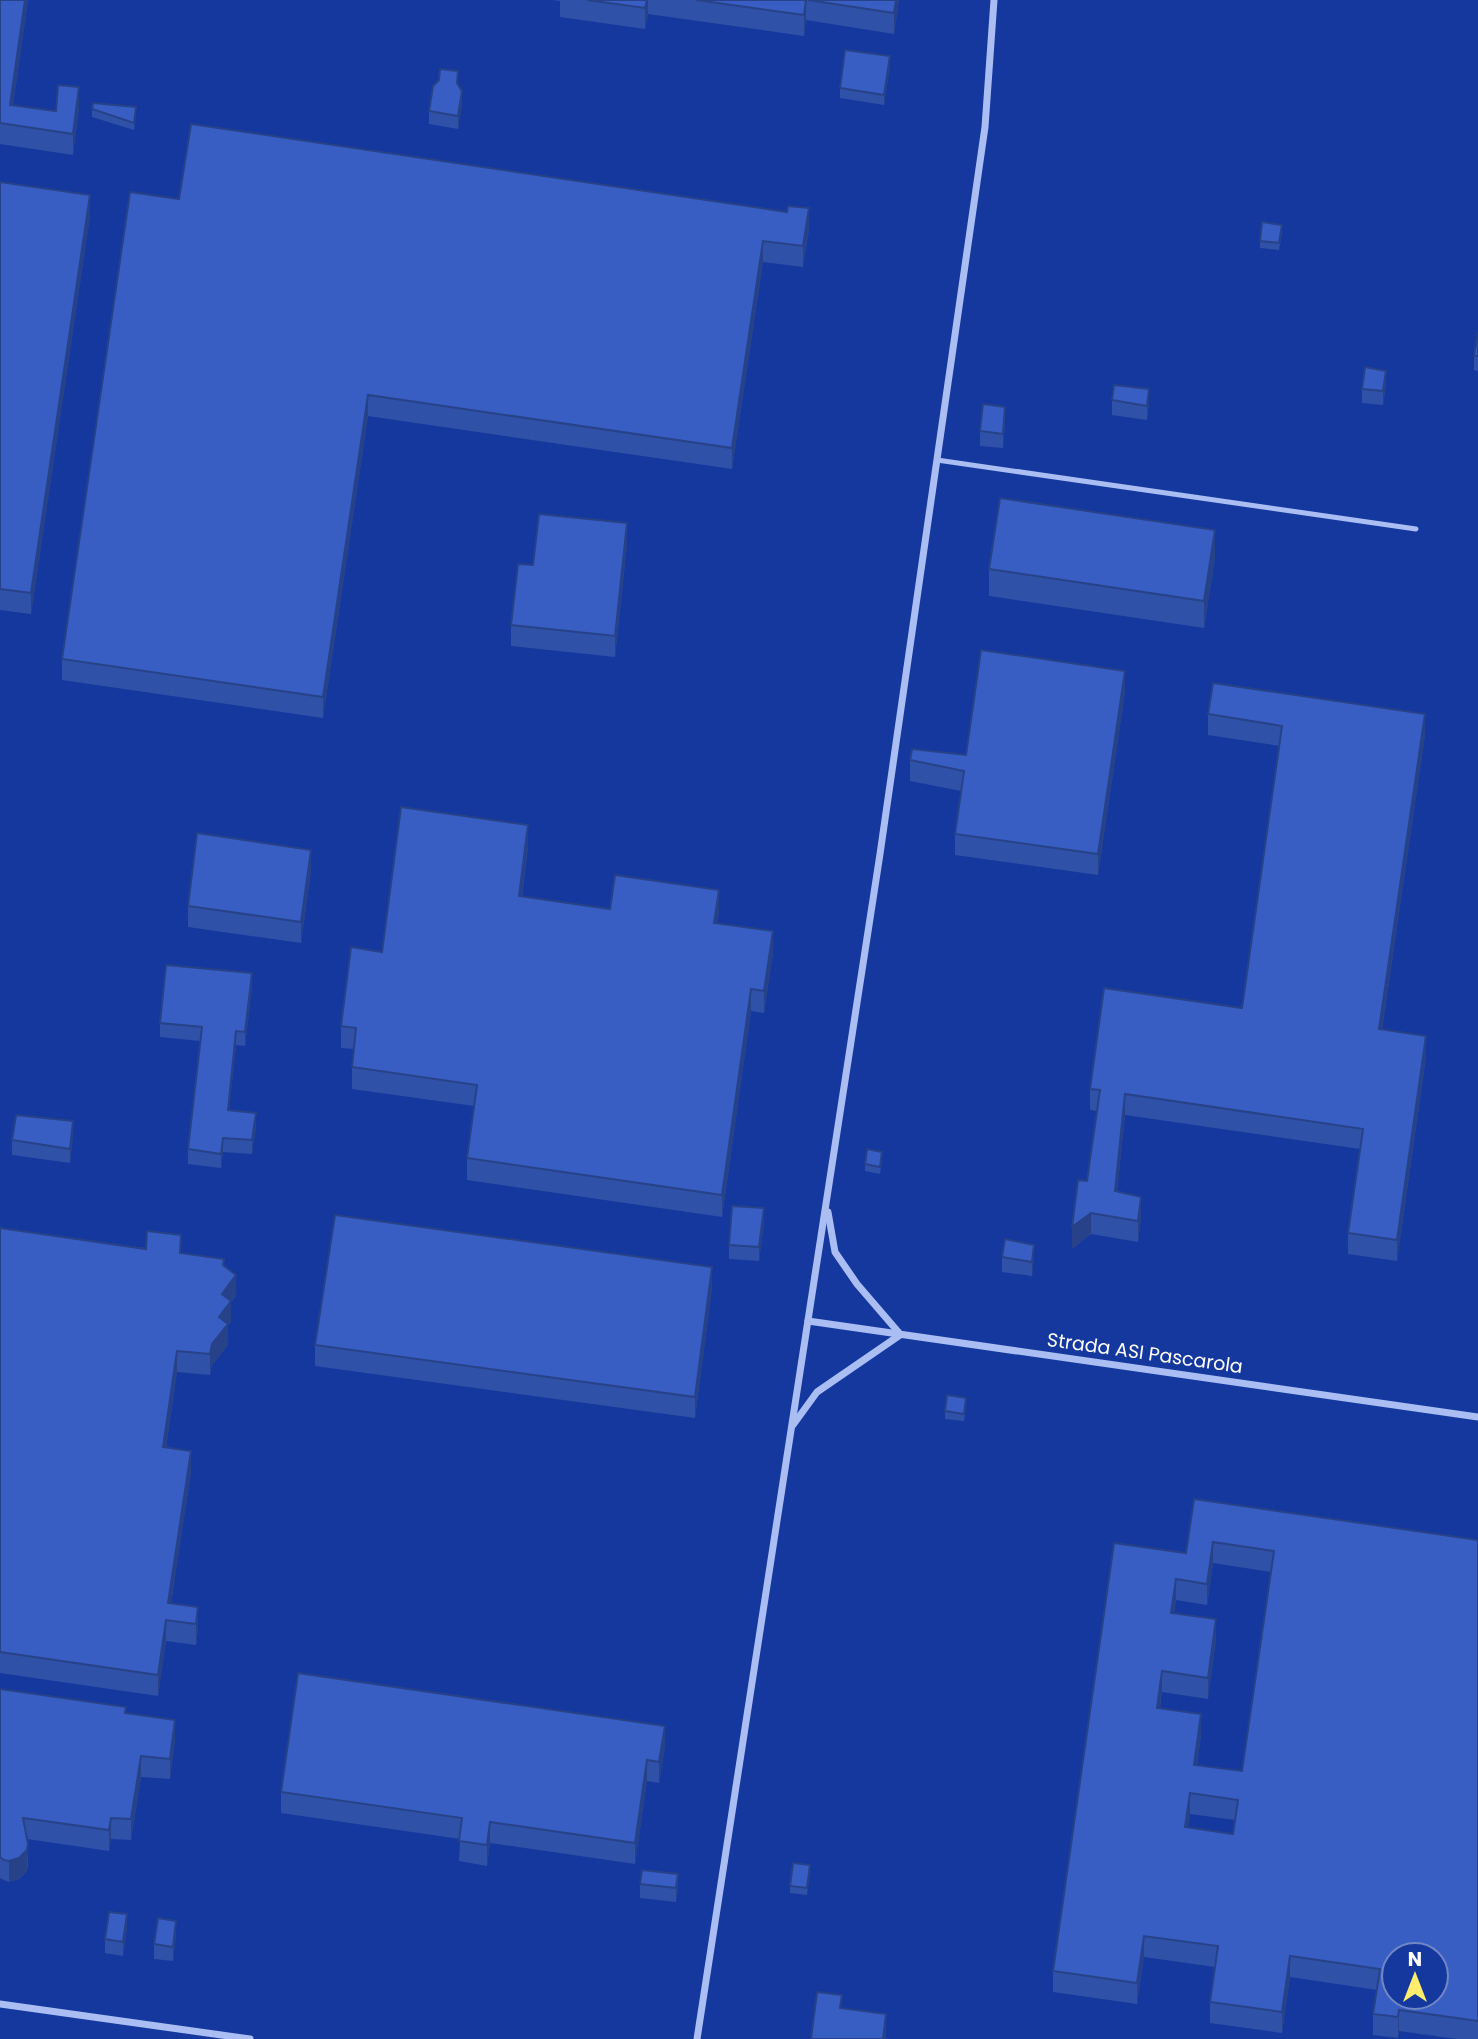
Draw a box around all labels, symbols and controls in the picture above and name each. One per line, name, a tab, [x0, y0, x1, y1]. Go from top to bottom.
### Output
street label: Strada ASI Pascarola	[1045, 1326, 1245, 1380]
north arrow	[1380, 1941, 1450, 2011]
text: N	[1408, 1946, 1422, 1973]

